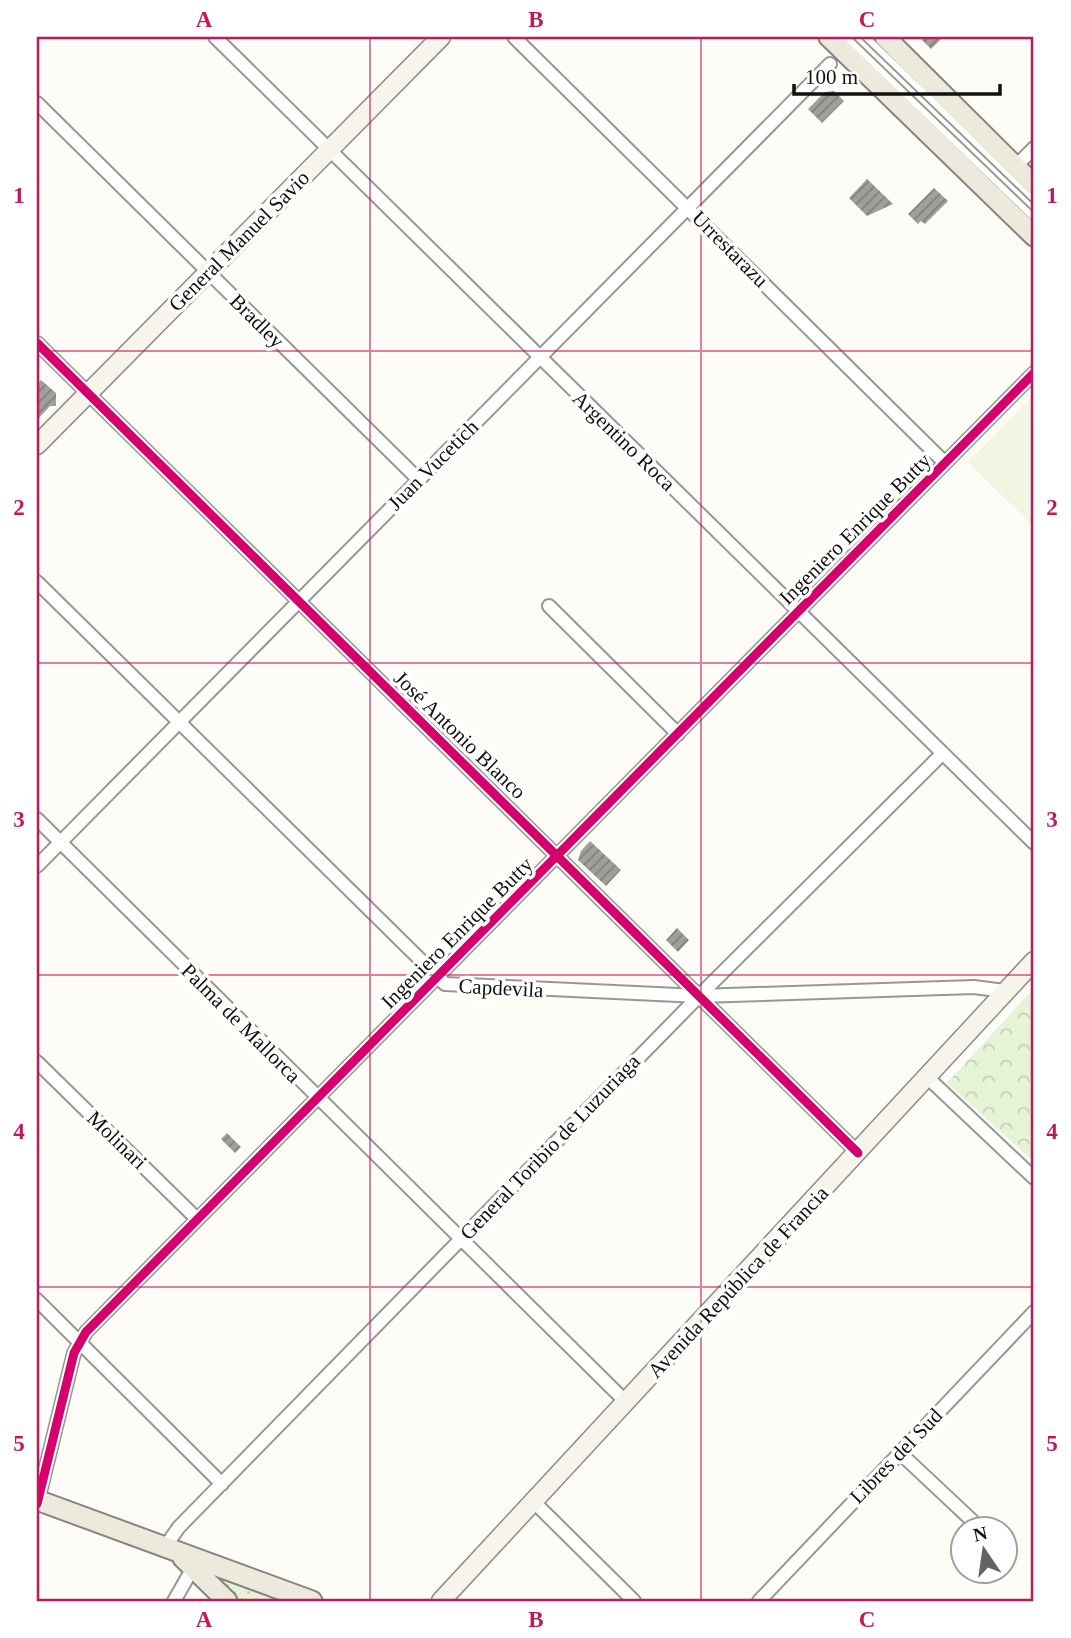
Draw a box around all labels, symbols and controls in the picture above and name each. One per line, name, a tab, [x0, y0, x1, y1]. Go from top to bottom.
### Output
text: A	[196, 7, 213, 32]
text: B	[528, 7, 544, 32]
text: C	[859, 7, 875, 32]
scale bar	[794, 52, 1001, 96]
text: 100 m	[805, 65, 858, 89]
street label: General Manuel Savio	[164, 166, 314, 316]
text: 1	[13, 183, 25, 208]
text: 1	[1046, 183, 1058, 208]
street label: Urrestarazu	[687, 206, 773, 292]
street label: Bradley	[225, 289, 289, 353]
street label: Argentino Roca	[568, 386, 681, 496]
street label: Juan Vucetich	[383, 414, 484, 515]
street label: Ingeniero Enrique Butty	[774, 448, 936, 610]
text: 2	[13, 495, 25, 520]
text: 2	[1046, 495, 1058, 520]
street label: José Antonio Blanco	[389, 666, 531, 804]
text: 3	[13, 807, 25, 832]
text: 3	[1046, 807, 1058, 832]
street label: Ingeniero Enrique Butty	[376, 852, 538, 1014]
street label: Palma de Mallorca	[176, 958, 306, 1088]
street label: Capdevila	[458, 974, 545, 1002]
street label: General Toribio de Luzuriaga	[455, 1049, 645, 1245]
street label: Molinari	[82, 1106, 152, 1174]
text: 4	[13, 1119, 25, 1144]
text: 4	[1046, 1119, 1058, 1144]
street label: Avenida República de Francia	[643, 1181, 834, 1383]
street label: Libres del Sud	[845, 1403, 948, 1508]
text: 5	[13, 1431, 25, 1456]
text: 5	[1046, 1431, 1058, 1456]
north arrow	[948, 1516, 1018, 1586]
text: N	[971, 1522, 990, 1546]
text: A	[196, 1607, 213, 1632]
text: B	[528, 1607, 544, 1632]
text: C	[859, 1607, 875, 1632]

